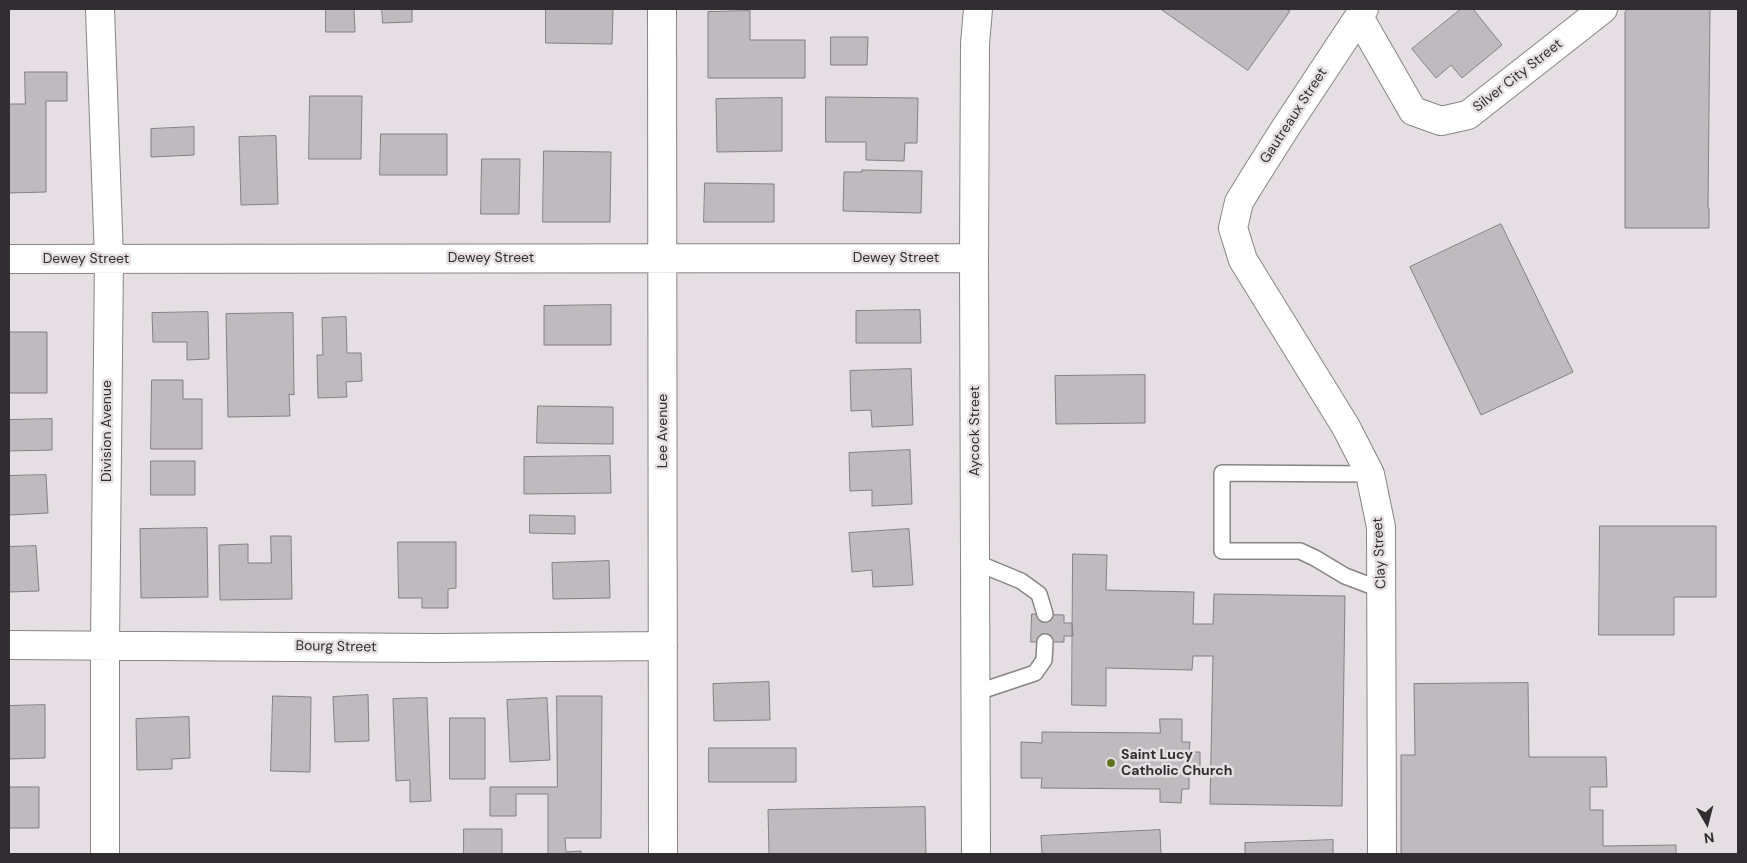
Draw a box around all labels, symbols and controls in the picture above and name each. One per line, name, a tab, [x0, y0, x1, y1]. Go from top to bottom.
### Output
street label: Silver City Street	[1470, 36, 1566, 116]
street label: Gautreaux Street	[1257, 65, 1331, 167]
street label: Dewey Street	[448, 250, 534, 266]
street label: Dewey Street	[853, 250, 939, 266]
street label: Dewey Street	[43, 251, 129, 267]
street label: Division Avenue	[99, 380, 115, 482]
street label: Aycock Street	[967, 386, 983, 476]
street label: Lee Avenue	[655, 394, 671, 468]
street label: Clay Street	[1370, 517, 1390, 589]
street label: Bourg Street	[295, 638, 377, 656]
place label: Saint Lucy Catholic Church	[1121, 747, 1232, 780]
marker: Saint Lucy Catholic Church	[1105, 757, 1117, 769]
north arrow	[1682, 798, 1732, 848]
text: N	[1703, 828, 1715, 847]

